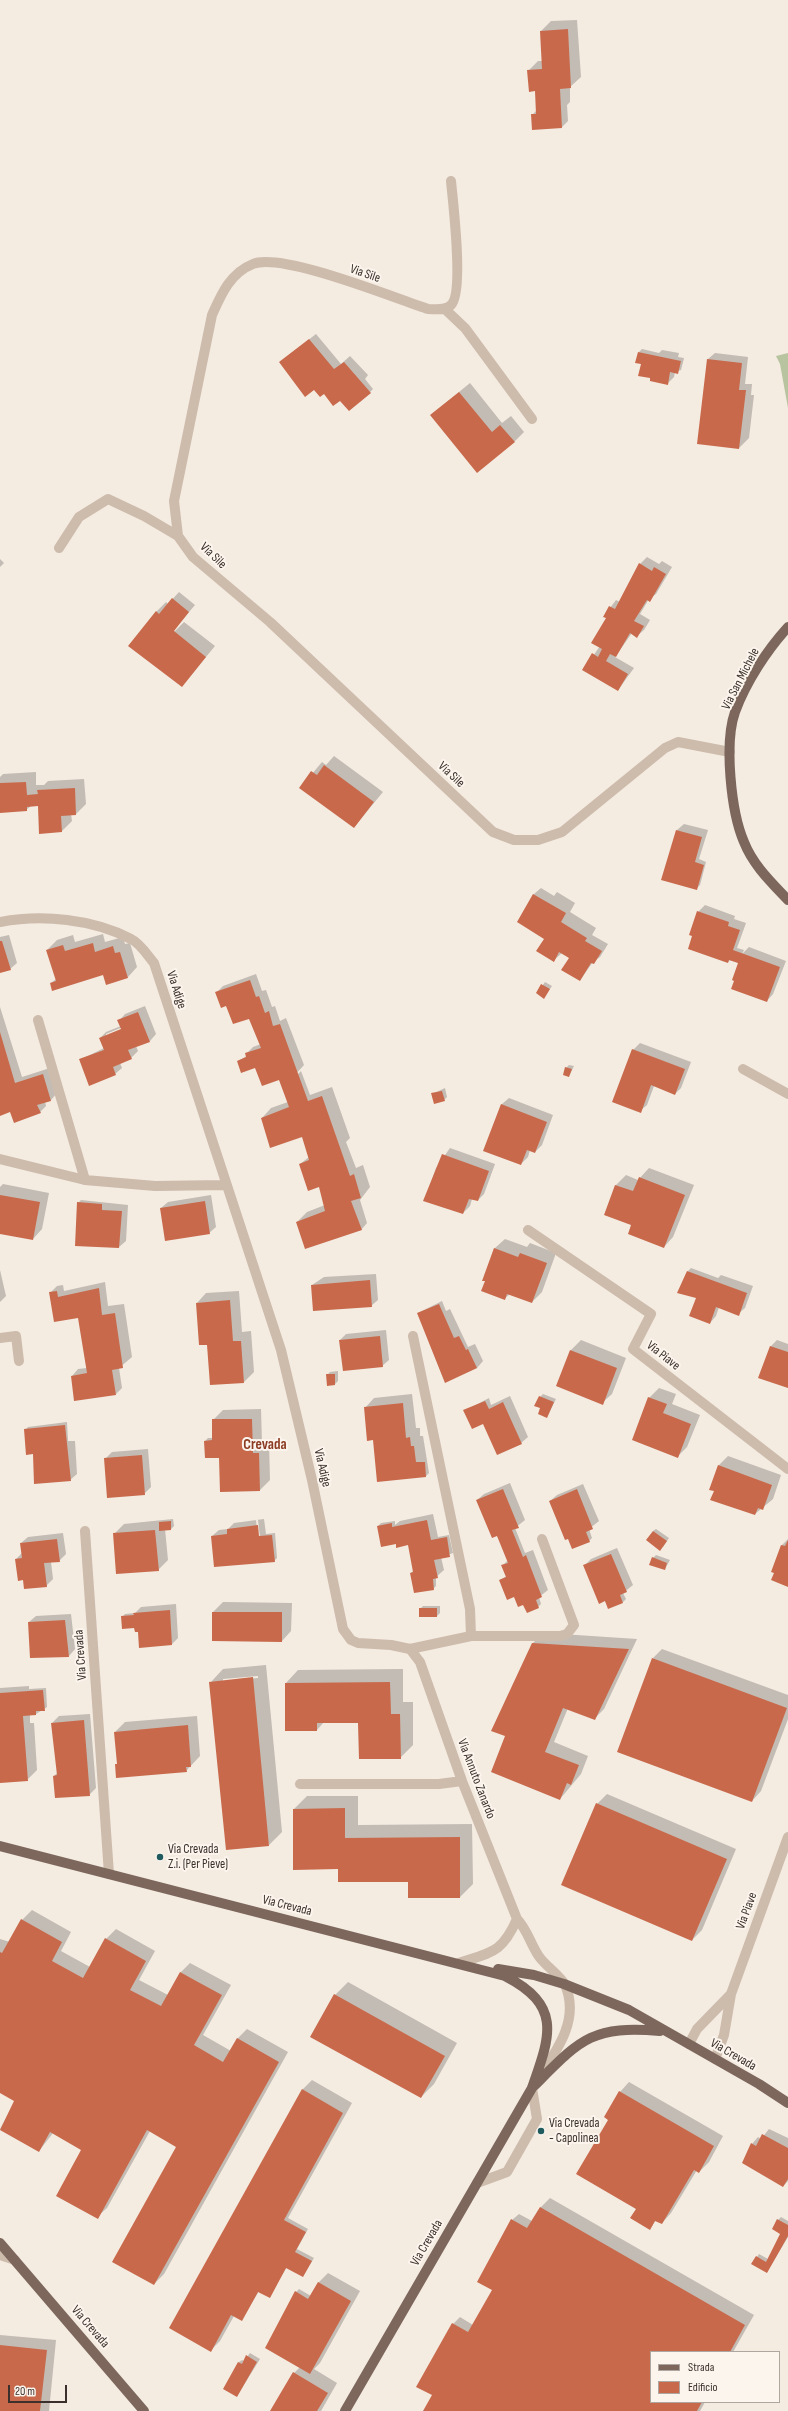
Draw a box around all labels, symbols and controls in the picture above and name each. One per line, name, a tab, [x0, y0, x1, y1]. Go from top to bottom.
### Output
street label: Via Sile	[348, 262, 382, 286]
street label: Via Sile	[196, 540, 230, 572]
street label: Via San Michele	[719, 645, 763, 713]
street label: Via Sile	[434, 759, 468, 791]
street label: Via Adige	[163, 969, 189, 1011]
street label: Via Piave	[643, 1338, 683, 1374]
district label: Crevada	[243, 1436, 287, 1454]
street label: Via Adige	[310, 1447, 334, 1489]
street label: Via Crevada	[71, 1629, 91, 1681]
street label: Via Annuto Zanardo	[454, 1737, 498, 1821]
place label: Via Crevada Z.i. (Per Pieve)	[168, 1842, 228, 1873]
marker: Via Crevada Z.i. (Per Pieve)	[155, 1852, 165, 1862]
street label: Via Piave	[733, 1890, 761, 1932]
street label: Via Crevada	[261, 1892, 313, 1920]
street label: Via Crevada	[707, 2036, 759, 2074]
place label: Via Crevada - Capolinea	[549, 2116, 600, 2147]
marker: Via Crevada - Capolinea	[536, 2126, 546, 2136]
street label: Via Crevada	[408, 2217, 446, 2269]
street label: Via Crevada	[68, 2303, 112, 2351]
legend	[650, 2351, 780, 2403]
text: Strada	[688, 2360, 714, 2375]
scale bar	[10, 2377, 69, 2403]
text: Edificio	[688, 2380, 717, 2395]
text: 20 m	[15, 2384, 35, 2399]

